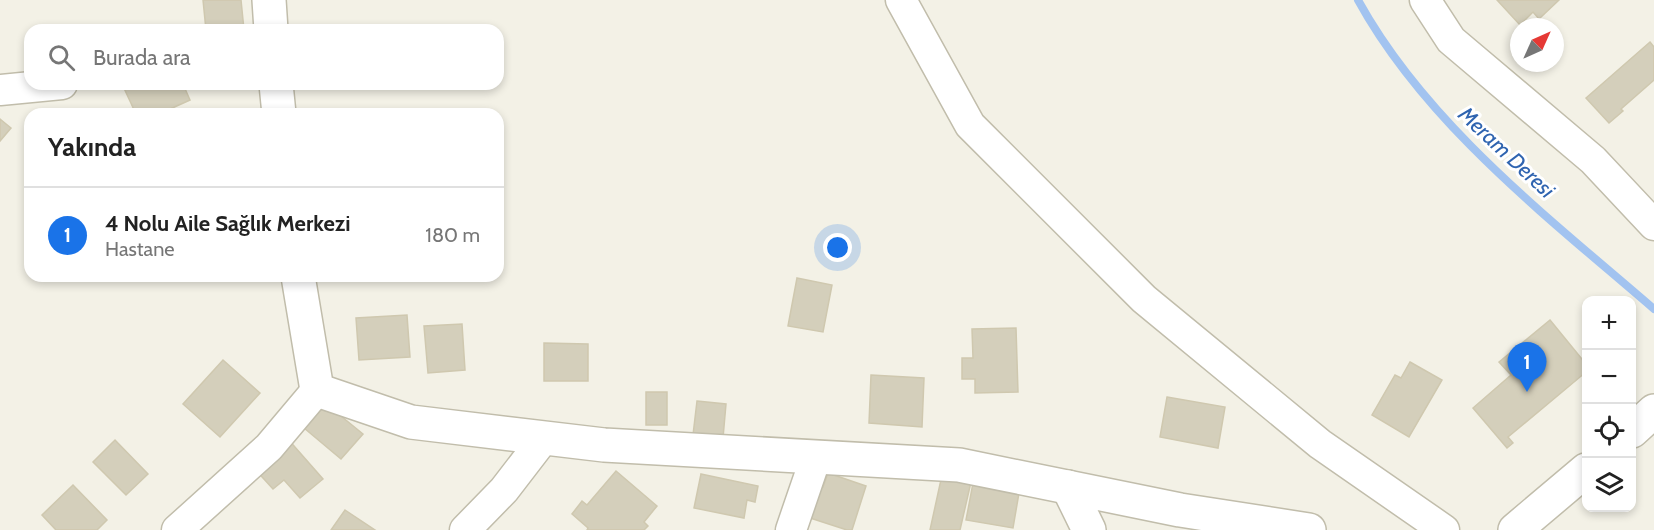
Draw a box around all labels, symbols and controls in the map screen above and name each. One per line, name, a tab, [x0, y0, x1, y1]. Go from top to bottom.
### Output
north arrow	[1510, 18, 1564, 72]
search box	[24, 24, 504, 90]
icon: search	[45, 41, 78, 74]
text: Burada ara	[93, 44, 191, 71]
water label: Meram Deresi	[1452, 100, 1561, 204]
text: Yakında	[48, 131, 136, 163]
text: 4 Nolu Aile Sağlık Merkezi	[105, 210, 350, 237]
text: 1	[64, 223, 71, 247]
text: 180 m	[425, 223, 480, 247]
your location	[823, 233, 852, 262]
text: Hastane	[105, 237, 175, 261]
map controls	[1582, 296, 1636, 512]
button: +	[1582, 296, 1636, 350]
pin: 1	[1508, 342, 1546, 392]
button: −	[1582, 350, 1636, 404]
button: locate	[1582, 404, 1636, 458]
button: layers	[1582, 458, 1636, 512]

